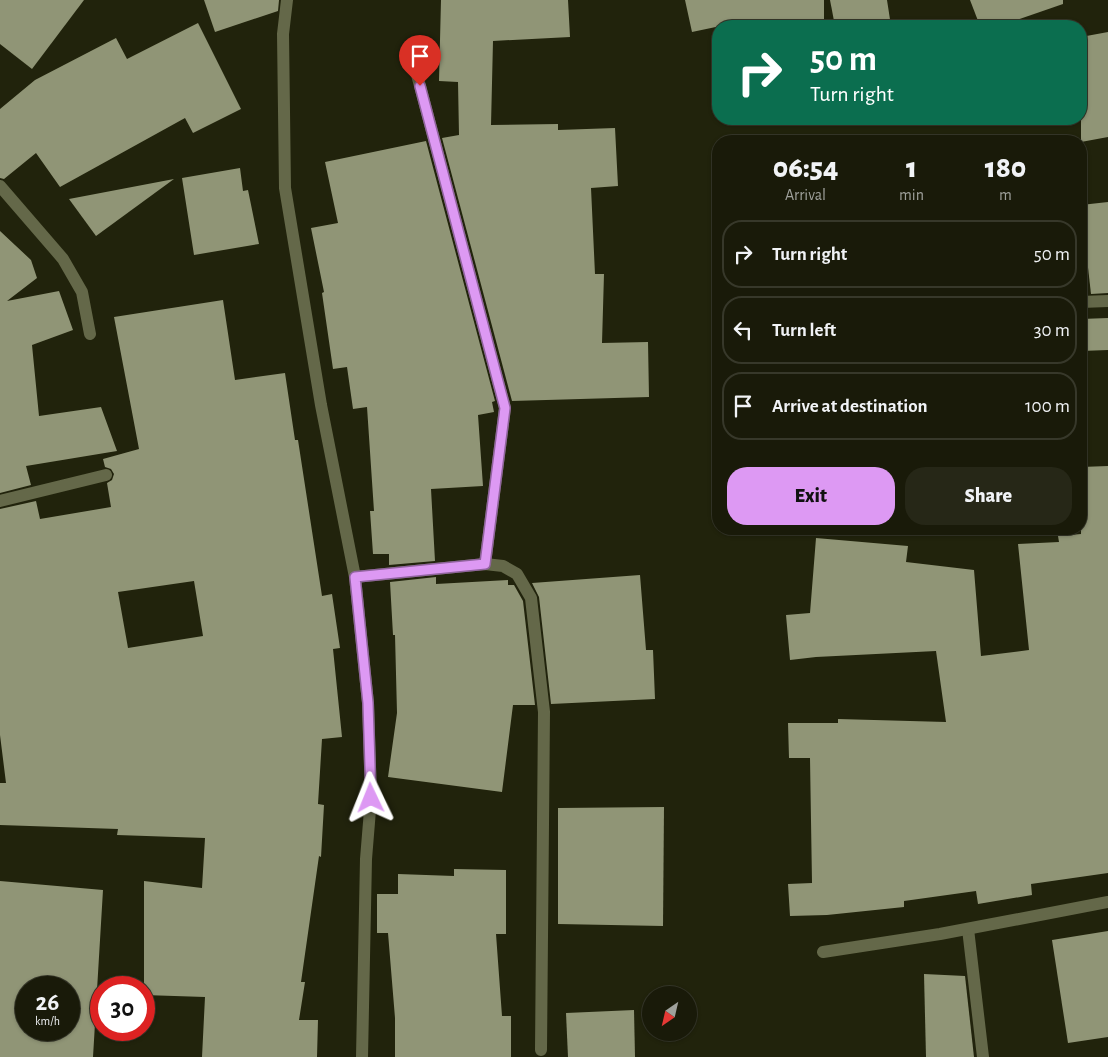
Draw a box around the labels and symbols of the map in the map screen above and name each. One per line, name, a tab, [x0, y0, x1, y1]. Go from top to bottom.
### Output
pin	[399, 35, 441, 86]
position arrow	[344, 771, 396, 823]
speed limit sign: 30	[90, 976, 155, 1041]
north arrow	[642, 986, 698, 1041]

